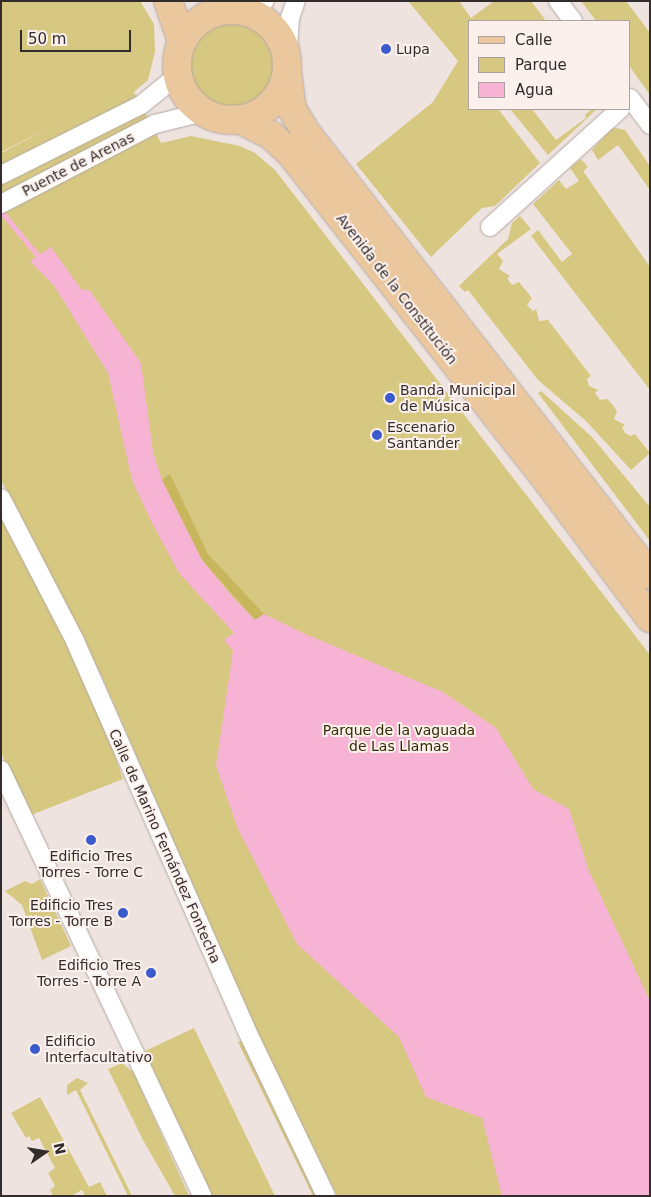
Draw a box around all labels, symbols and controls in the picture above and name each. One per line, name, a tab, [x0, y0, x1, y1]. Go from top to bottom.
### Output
scale bar	[22, 20, 134, 52]
legend	[468, 20, 631, 110]
text: 50 m	[28, 30, 66, 48]
text: Calle	[515, 31, 552, 49]
place label: Lupa	[396, 41, 430, 57]
marker: Lupa	[380, 43, 392, 55]
text: Parque	[515, 56, 567, 74]
text: Agua	[515, 81, 553, 99]
street label: Puente de Arenas	[19, 128, 137, 200]
street label: Avenida de la Constitución	[333, 210, 461, 368]
place label: Banda Municipal de Música	[400, 382, 516, 414]
marker: Banda Municipal de Música	[384, 392, 396, 404]
place label: Escenario Santander	[387, 419, 460, 452]
marker: Escenario Santander	[371, 429, 383, 441]
park label: Parque de la vaguada de Las Llamas	[323, 722, 475, 754]
street label: Calle de Marino Fernández Fontecha	[106, 726, 224, 966]
marker: Edificio Tres Torres - Torre C	[85, 834, 97, 846]
place label: Edificio Tres Torres - Torre C	[39, 848, 143, 880]
place label: Edificio Tres Torres - Torre B	[9, 897, 113, 930]
marker: Edificio Tres Torres - Torre B	[117, 907, 129, 919]
place label: Edificio Tres Torres - Torre A	[37, 957, 141, 990]
marker: Edificio Tres Torres - Torre A	[145, 967, 157, 979]
place label: Edificio Interfacultativo	[45, 1033, 152, 1066]
marker: Edificio Interfacultativo	[29, 1043, 41, 1055]
north arrow	[20, 1127, 70, 1177]
text: N	[51, 1141, 69, 1156]

